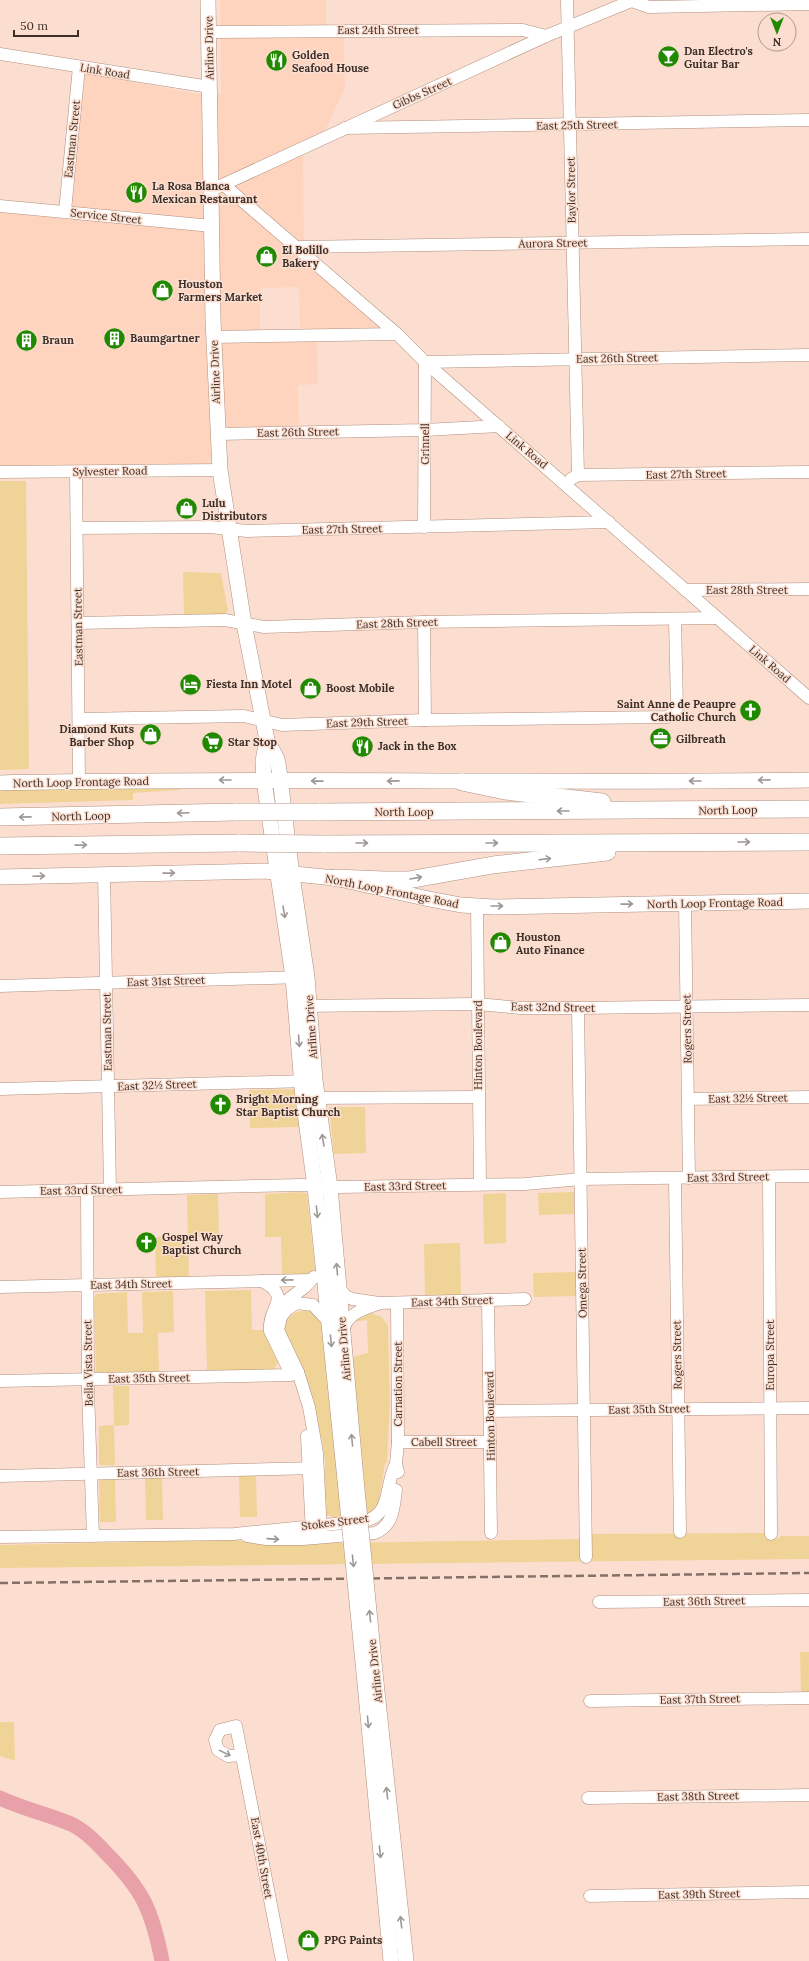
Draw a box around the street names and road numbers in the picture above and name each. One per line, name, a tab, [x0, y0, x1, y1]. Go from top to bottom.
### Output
street label: Airline Drive	[201, 16, 217, 81]
street label: East 24th Street	[337, 23, 419, 37]
street label: Link Road	[79, 60, 131, 82]
street label: Gibbs Street	[390, 73, 455, 112]
street label: Eastman Street	[61, 99, 83, 179]
street label: East 25th Street	[536, 117, 619, 133]
street label: Baylor Street	[563, 156, 579, 223]
street label: Service Street	[70, 205, 143, 227]
street label: Aurora Street	[517, 235, 588, 251]
street label: Airline Drive	[207, 340, 223, 405]
street label: East 26th Street	[576, 350, 659, 366]
street label: Grinnell	[418, 423, 432, 465]
street label: East 26th Street	[257, 424, 340, 440]
street label: Link Road	[503, 428, 551, 472]
street label: Sylvester Road	[72, 463, 148, 479]
street label: East 27th Street	[646, 466, 727, 482]
street label: East 27th Street	[302, 521, 383, 537]
street label: East 28th Street	[706, 583, 789, 597]
street label: Eastman Street	[70, 587, 86, 666]
street label: East 28th Street	[356, 615, 439, 631]
street label: Link Road	[746, 642, 794, 686]
street label: East 29th Street	[326, 714, 409, 730]
street label: North Loop Frontage Road	[13, 774, 149, 790]
street label: North Loop	[698, 802, 758, 818]
street label: North Loop	[374, 805, 434, 819]
street label: North Loop	[51, 808, 111, 824]
street label: North Loop Frontage Road	[324, 871, 460, 911]
street label: North Loop Frontage Road	[647, 895, 783, 911]
street label: East 31st Street	[127, 973, 206, 989]
street label: Eastman Street	[99, 992, 115, 1071]
street label: Rogers Street	[679, 994, 695, 1064]
street label: Airline Drive	[302, 995, 320, 1060]
street label: East 32nd Street	[511, 999, 596, 1015]
street label: Hinton Boulevard	[471, 1000, 485, 1090]
street label: East 32½ Street	[117, 1077, 198, 1093]
street label: East 32½ Street	[708, 1090, 789, 1106]
street label: East 33rd Street	[687, 1169, 770, 1185]
street label: East 33rd Street	[364, 1178, 447, 1194]
street label: East 33rd Street	[40, 1182, 123, 1198]
street label: Omega Street	[574, 1247, 590, 1318]
street label: East 34th Street	[90, 1276, 173, 1292]
street label: East 34th Street	[411, 1293, 494, 1309]
street label: Airline Drive	[334, 1317, 354, 1382]
street label: Bella Vista Street	[80, 1319, 96, 1406]
street label: Europa Street	[763, 1319, 777, 1390]
street label: Rogers Street	[669, 1320, 685, 1390]
street label: Carnation Street	[391, 1341, 405, 1426]
street label: East 35th Street	[108, 1370, 191, 1386]
street label: Hinton Boulevard	[482, 1371, 498, 1461]
street label: East 35th Street	[608, 1401, 691, 1417]
street label: Cabell Street	[411, 1435, 478, 1449]
street label: East 36th Street	[117, 1464, 200, 1480]
street label: Stokes Street	[300, 1511, 370, 1533]
street label: East 36th Street	[663, 1593, 746, 1609]
street label: Airline Drive	[365, 1638, 385, 1704]
street label: East 37th Street	[660, 1691, 741, 1707]
street label: East 38th Street	[657, 1788, 740, 1804]
street label: East 40th Street	[248, 1816, 276, 1901]
street label: East 39th Street	[658, 1886, 741, 1902]

